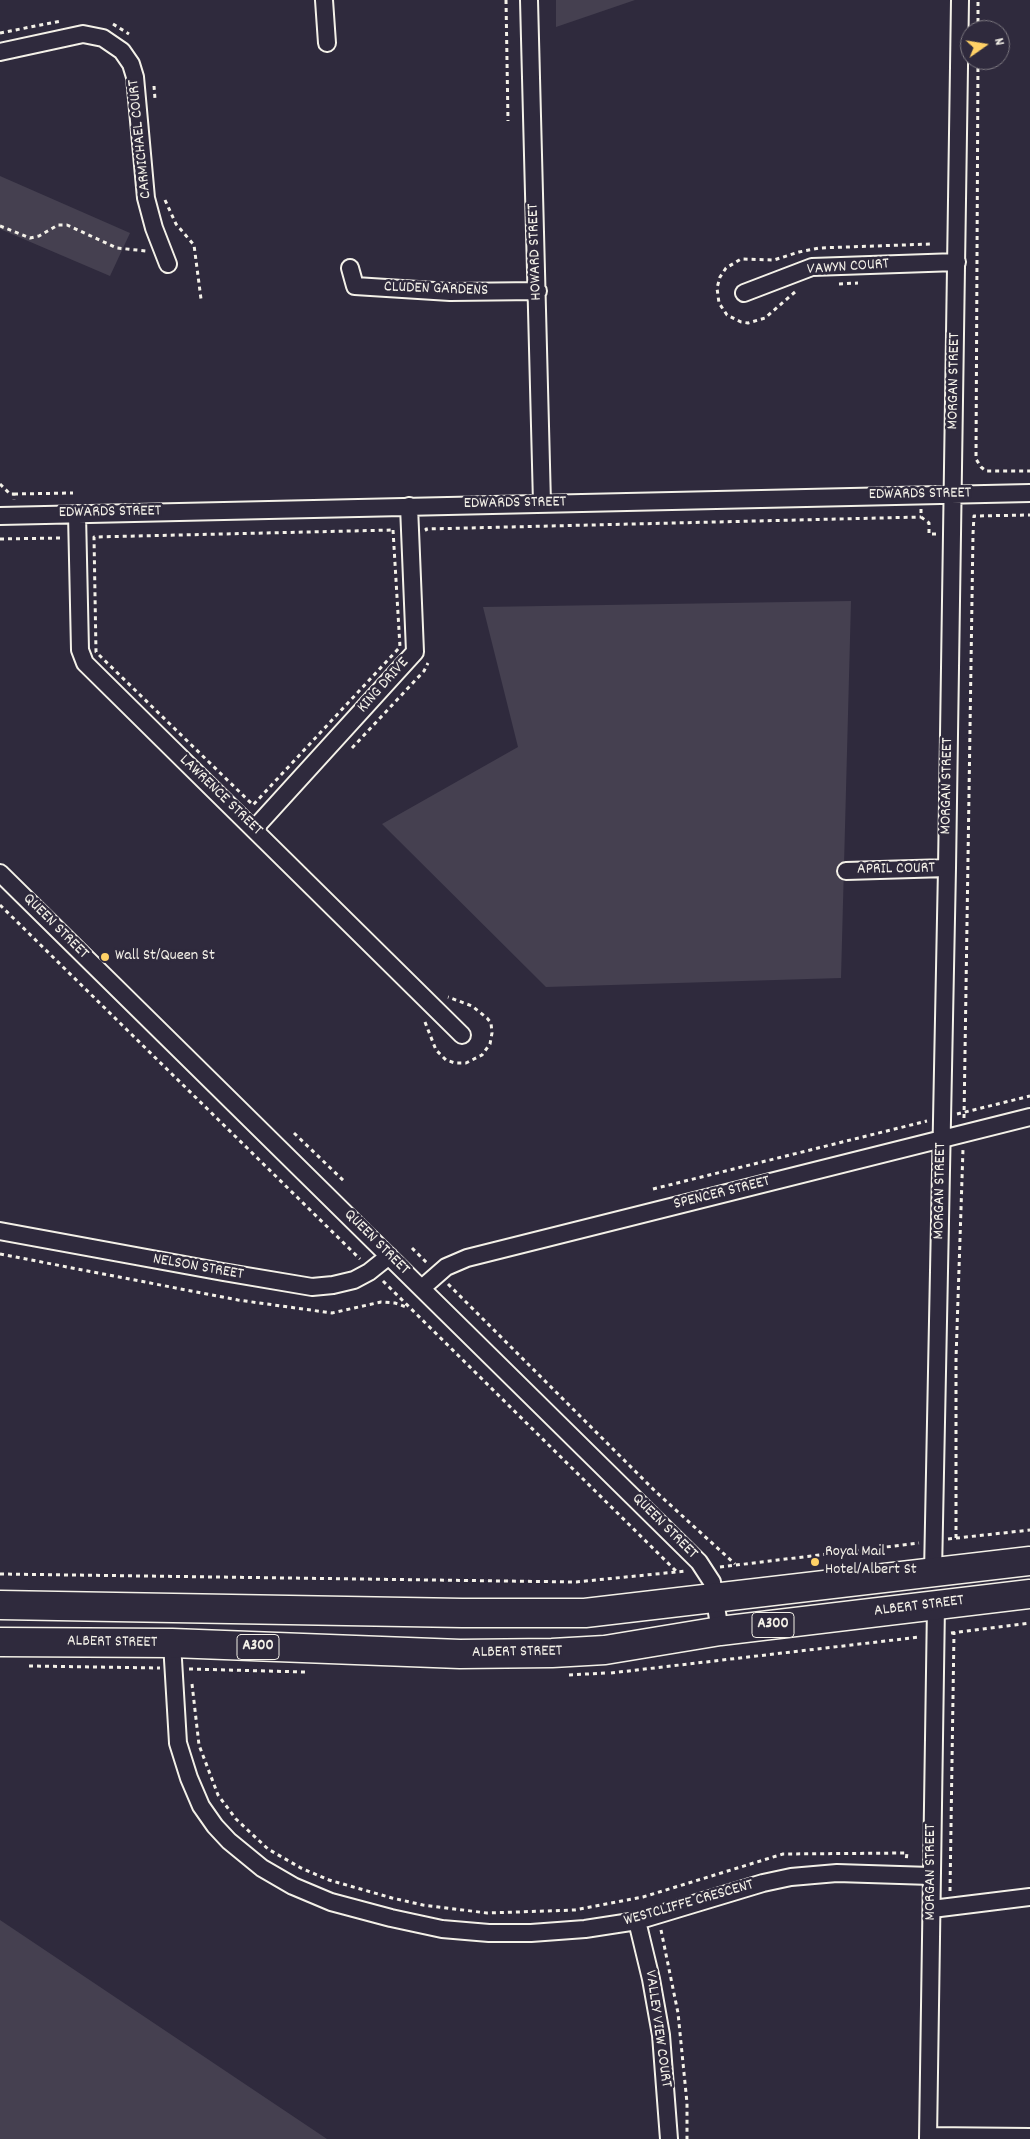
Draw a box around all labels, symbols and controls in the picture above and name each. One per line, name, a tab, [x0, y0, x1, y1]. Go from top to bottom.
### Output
north arrow	[960, 20, 1010, 70]
text: N	[988, 36, 1009, 47]
street label: CARMICHAEL COURT	[125, 78, 157, 200]
street label: HOWARD STREET	[525, 203, 547, 301]
street label: VAWYN COURT	[806, 256, 890, 280]
street label: CLUDEN GARDENS	[384, 279, 488, 301]
street label: MORGAN STREET	[945, 332, 965, 430]
street label: EDWARDS STREET	[869, 485, 971, 505]
street label: EDWARDS STREET	[464, 494, 566, 514]
street label: EDWARDS STREET	[59, 503, 161, 523]
street label: KING DRIVE	[354, 654, 414, 718]
street label: MORGAN STREET	[938, 737, 958, 835]
street label: LAWRENCE STREET	[174, 751, 266, 841]
street label: APRIL COURT	[857, 860, 935, 880]
street label: QUEEN STREET	[18, 890, 92, 964]
place label: Wall St/Queen St	[115, 947, 215, 967]
marker: Wall St/Queen St	[99, 951, 111, 963]
street label: MORGAN STREET	[931, 1142, 951, 1240]
street label: SPENCER STREET	[672, 1173, 772, 1215]
street label: QUEEN STREET	[339, 1206, 413, 1280]
street label: NELSON STREET	[151, 1251, 245, 1285]
street label: QUEEN STREET	[627, 1490, 701, 1564]
place label: Royal Mail Hotel/Albert St	[825, 1543, 917, 1581]
marker: Royal Mail Hotel/Albert St	[809, 1556, 821, 1568]
street label: ALBERT STREET	[873, 1592, 965, 1622]
road number: A300	[752, 1612, 794, 1638]
street label: ALBERT STREET	[67, 1633, 157, 1653]
road number: A300	[237, 1634, 279, 1660]
street label: ALBERT STREET	[472, 1643, 562, 1663]
street label: MORGAN STREET	[922, 1824, 942, 1920]
street label: WESTCLIFFE CRESCENT	[622, 1876, 756, 1932]
street label: VALLEY VIEW COURT	[639, 1969, 675, 2089]

